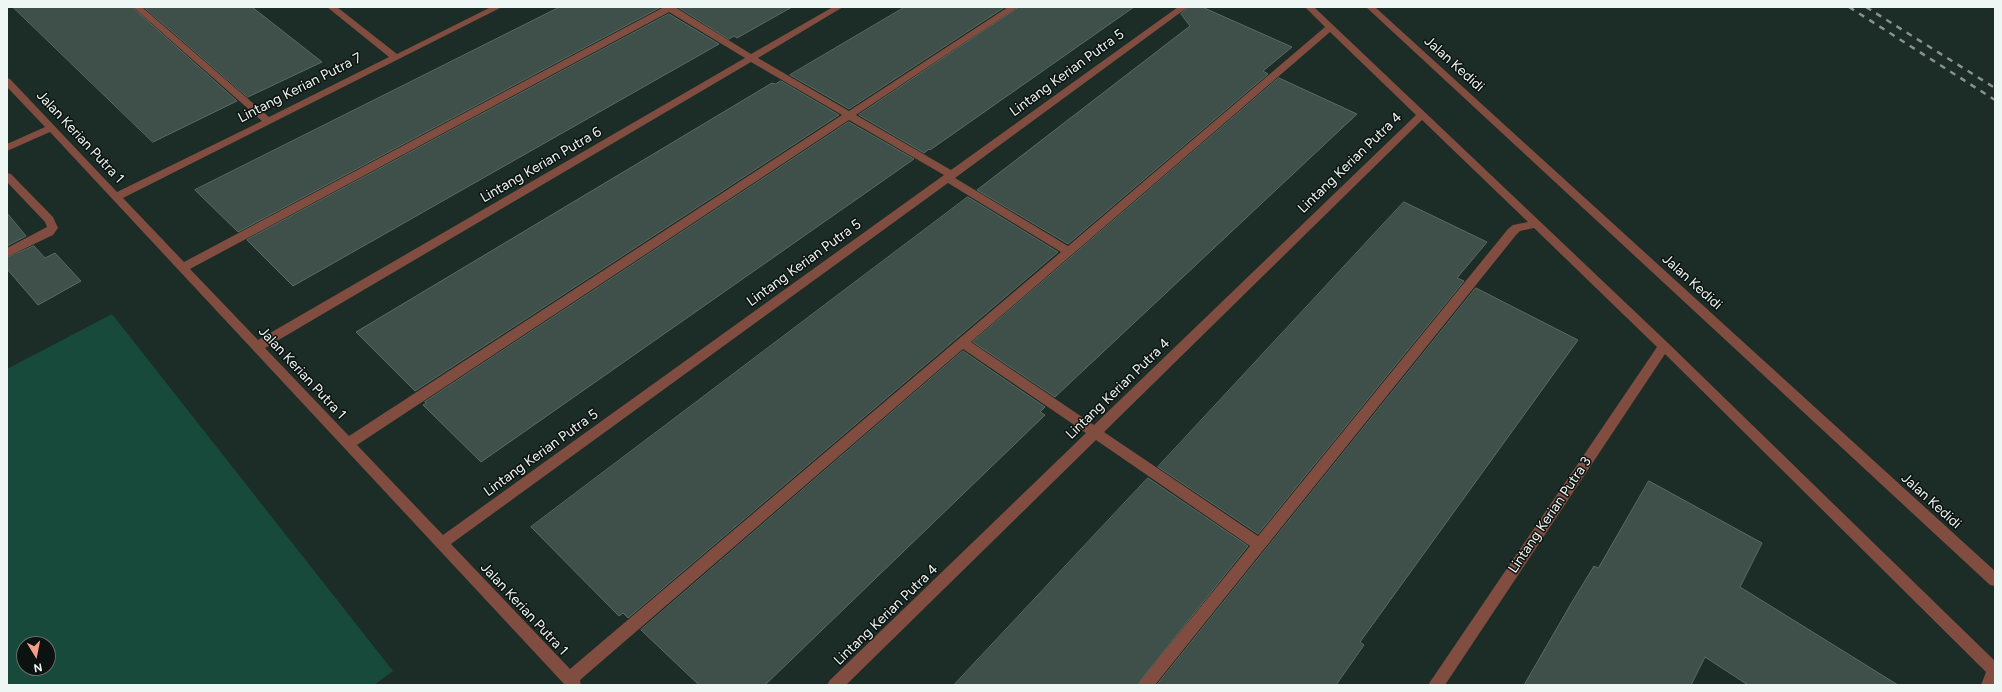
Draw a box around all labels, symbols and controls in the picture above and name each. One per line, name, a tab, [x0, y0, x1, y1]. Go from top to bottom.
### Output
street label: Lintang Kerian Putra 5	[1007, 26, 1127, 120]
street label: Jalan Kedidi	[1421, 33, 1487, 95]
street label: Lintang Kerian Putra 7	[235, 49, 365, 127]
street label: Jalan Kerian Putra 1	[33, 87, 127, 187]
street label: Lintang Kerian Putra 4	[1295, 109, 1405, 217]
street label: Lintang Kerian Putra 6	[477, 123, 605, 207]
street label: Lintang Kerian Putra 5	[744, 216, 864, 310]
street label: Jalan Kedidi	[1659, 251, 1725, 313]
street label: Jalan Kerian Putra 1	[255, 323, 349, 423]
street label: Lintang Kerian Putra 4	[1063, 335, 1173, 443]
street label: Lintang Kerian Putra 5	[481, 406, 601, 500]
street label: Lintang Kerian Putra 3	[1505, 454, 1595, 576]
street label: Jalan Kedidi	[1898, 470, 1964, 532]
street label: Jalan Kerian Putra 1	[477, 559, 571, 659]
street label: Lintang Kerian Putra 4	[831, 561, 941, 669]
north arrow	[16, 636, 56, 676]
text: N	[33, 660, 43, 674]

